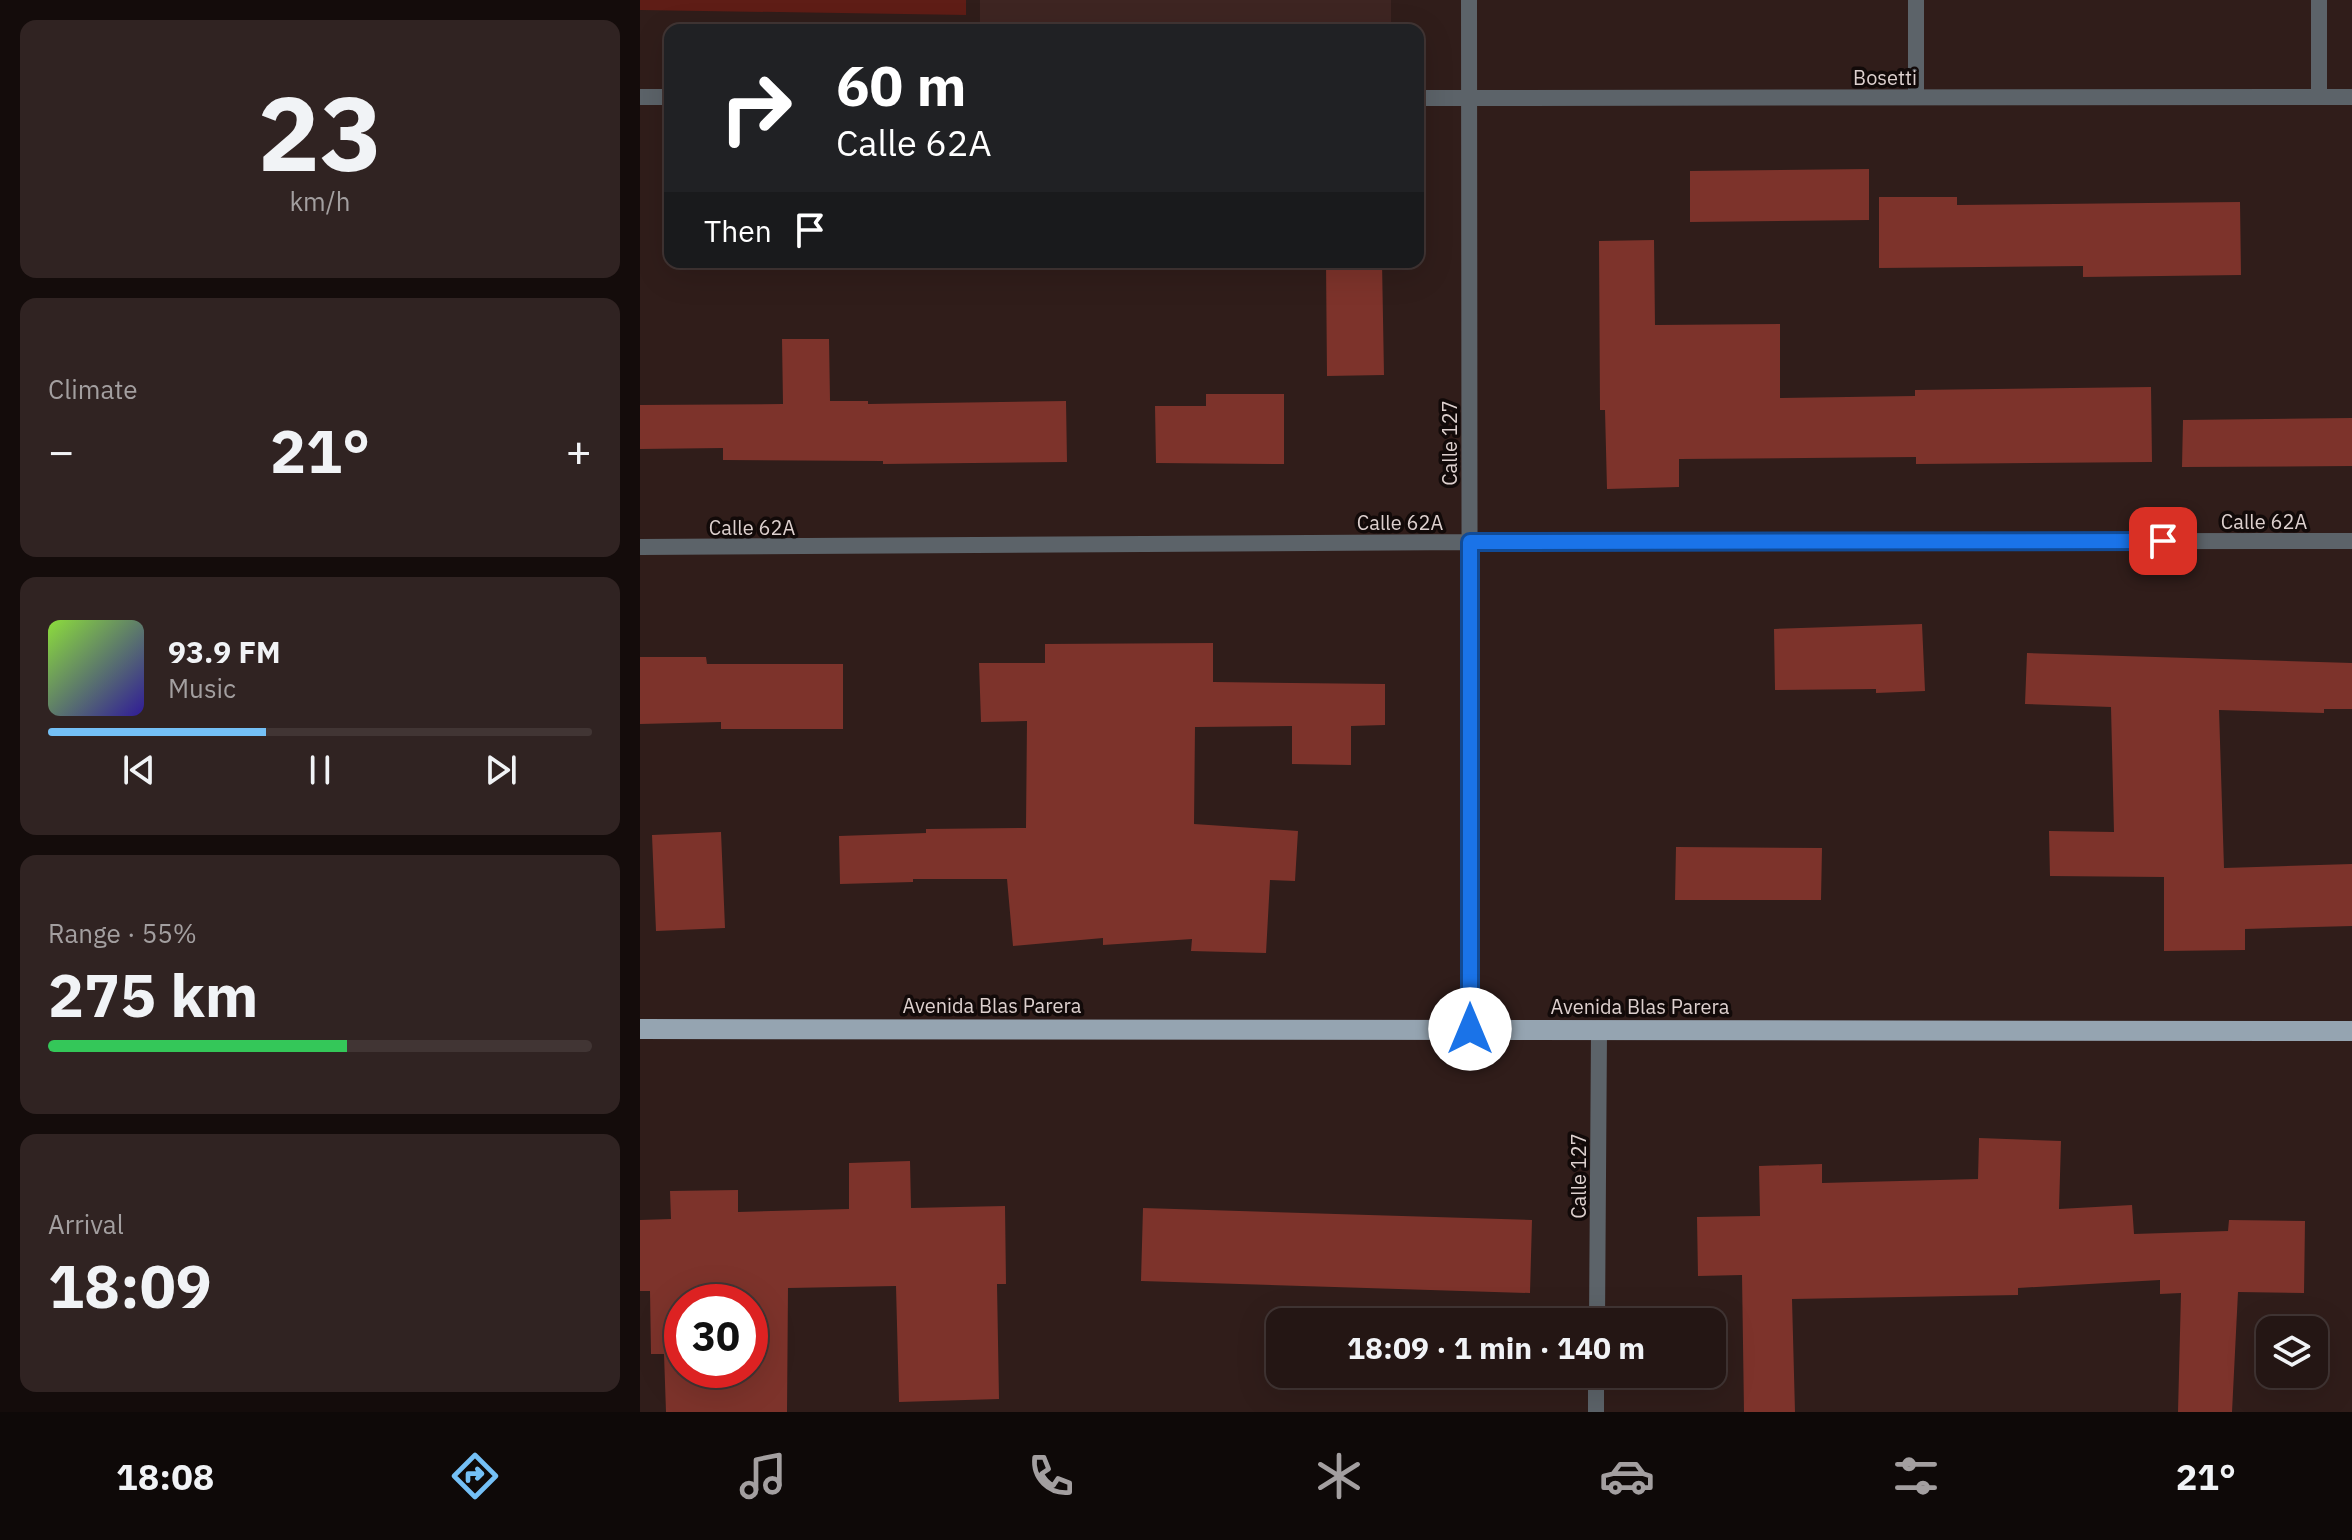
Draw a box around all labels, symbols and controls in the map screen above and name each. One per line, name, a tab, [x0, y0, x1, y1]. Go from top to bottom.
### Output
text: 60 m	[836, 49, 966, 121]
icon: right	[704, 56, 808, 160]
text: 23	[258, 64, 382, 200]
street label: Bosetti	[1853, 64, 1917, 91]
text: Calle 62A	[836, 119, 992, 166]
text: km/h	[289, 184, 351, 218]
icon: arrive	[788, 208, 832, 252]
text: Then	[704, 211, 772, 250]
text: Climate	[48, 372, 138, 406]
street label: Calle 127	[1436, 400, 1463, 486]
text: 21°	[270, 411, 370, 490]
text: −	[48, 422, 74, 479]
text: +	[566, 422, 592, 479]
pin	[2129, 507, 2197, 575]
street label: Calle 62A	[2221, 508, 2307, 535]
street label: Calle 62A	[1357, 509, 1443, 536]
street label: Calle 62A	[709, 514, 795, 541]
icon: arrive	[2141, 519, 2185, 563]
text: 93.9 FM	[168, 632, 281, 671]
text: Music	[168, 671, 236, 705]
icon: previous	[117, 748, 161, 792]
icon: pause	[298, 748, 342, 792]
icon: next	[479, 748, 523, 792]
text: Range · 55%	[48, 916, 197, 950]
text: 275 km	[48, 955, 258, 1034]
position arrow	[1428, 987, 1512, 1071]
street label: Avenida Blas Parera	[903, 992, 1082, 1019]
street label: Avenida Blas Parera	[1551, 993, 1730, 1020]
street label: Calle 127	[1565, 1133, 1592, 1219]
text: Arrival	[48, 1207, 124, 1241]
text: 18:09	[48, 1246, 212, 1325]
speed limit sign: 30	[664, 1284, 768, 1388]
map controls	[2256, 1316, 2328, 1388]
button: layers	[2256, 1316, 2328, 1388]
text: 18:09 · 1 min · 140 m	[1347, 1328, 1645, 1367]
icon: directions	[447, 1448, 503, 1504]
icon: music	[735, 1448, 791, 1504]
icon: phone	[1023, 1448, 1079, 1504]
icon: climate	[1311, 1448, 1367, 1504]
icon: car	[1599, 1448, 1655, 1504]
icon: filters	[1888, 1448, 1944, 1504]
text: 18:08	[116, 1453, 214, 1500]
text: 21°	[2176, 1453, 2236, 1500]

